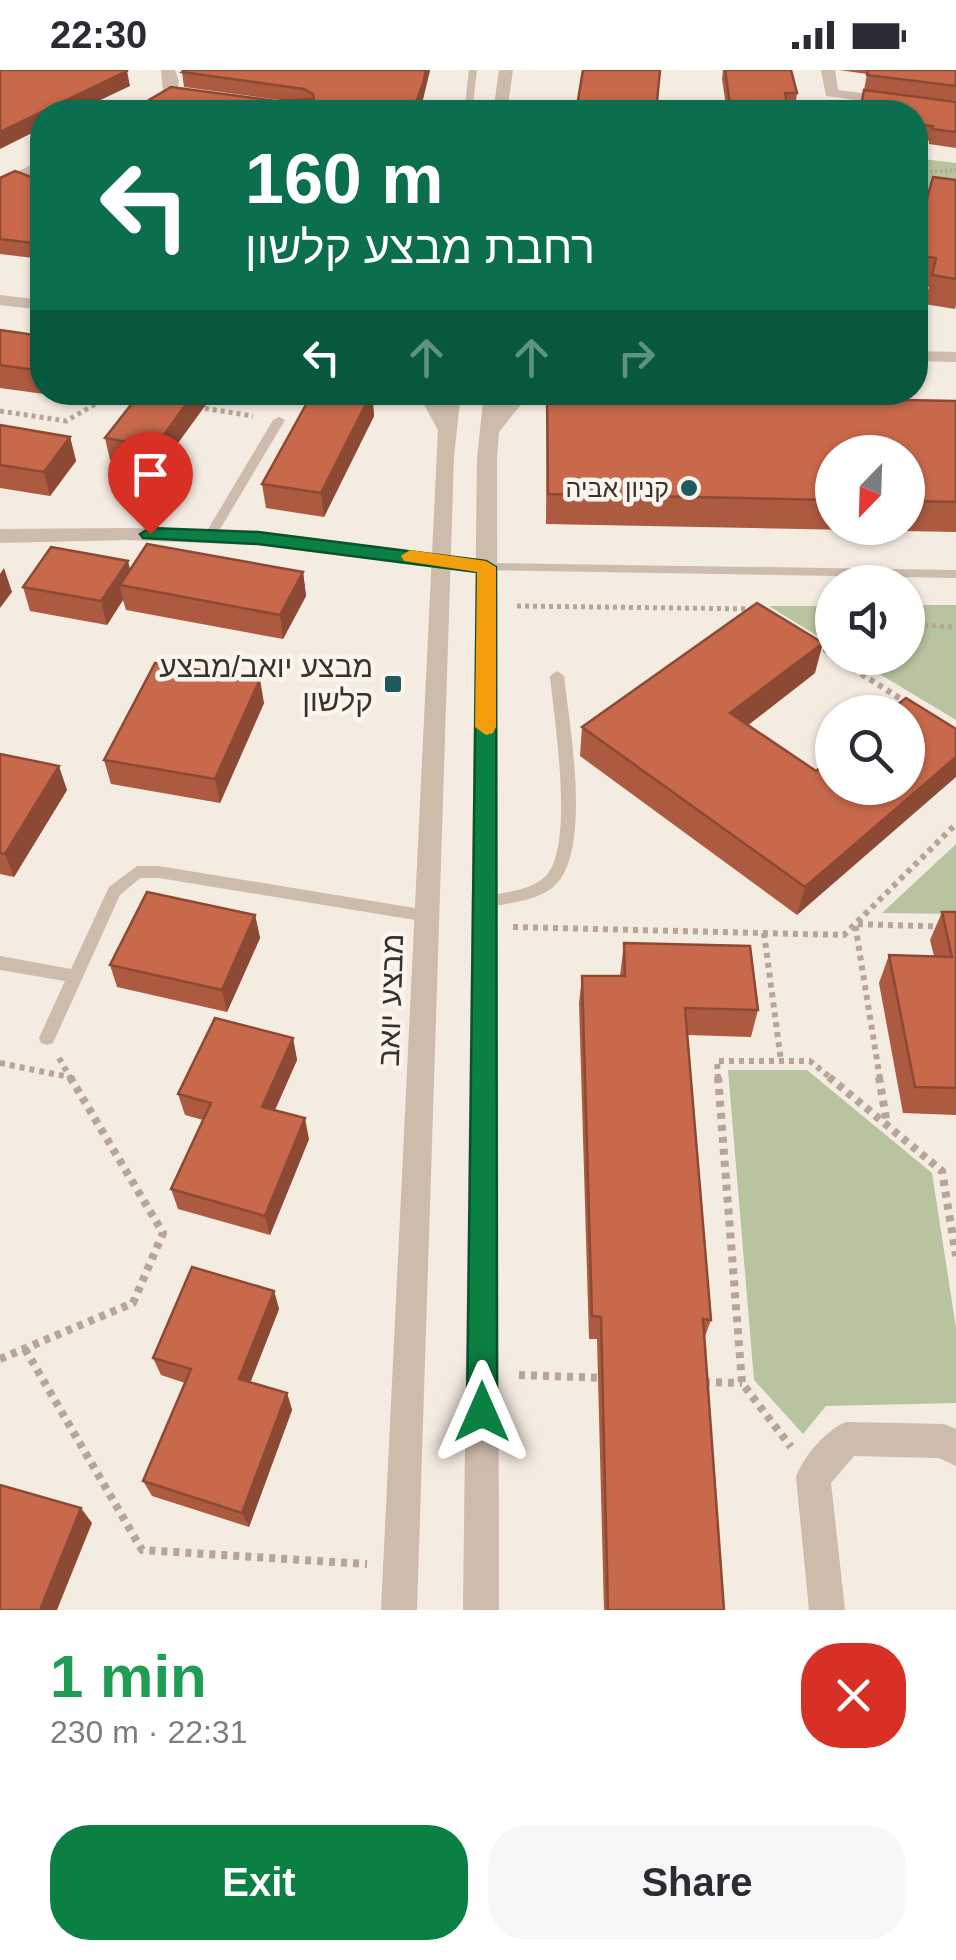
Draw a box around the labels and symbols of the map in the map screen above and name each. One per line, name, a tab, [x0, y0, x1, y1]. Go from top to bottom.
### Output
pin	[108, 432, 193, 535]
north arrow	[815, 435, 925, 545]
place label: קניון אביה	[566, 474, 669, 502]
marker: קניון אביה	[678, 477, 700, 499]
place label: מבצע יואב/מבצע קלשון	[159, 650, 373, 717]
marker: מבצע יואב/מבצע קלשון	[382, 673, 404, 695]
street label: מבצע יואב	[372, 933, 409, 1067]
position arrow	[430, 1360, 534, 1464]

